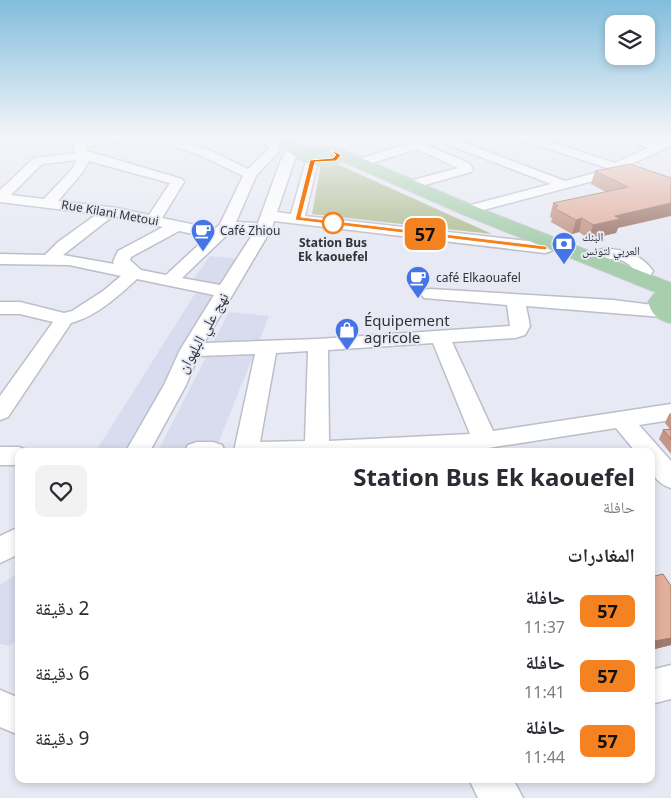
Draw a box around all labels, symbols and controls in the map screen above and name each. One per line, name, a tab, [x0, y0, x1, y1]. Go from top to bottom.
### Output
map controls	[605, 15, 655, 65]
button: layers	[605, 15, 655, 65]
street label: Rue Kilani Metoui	[60, 196, 160, 229]
marker: Station Bus Ek kaouefel	[322, 212, 344, 234]
cafe icon: Café Zhiou	[190, 218, 216, 252]
line badge: 57	[402, 218, 448, 250]
place label: Café Zhiou	[220, 222, 280, 239]
text: 57	[415, 222, 435, 246]
place label: البنك العربي لتونس	[582, 228, 640, 261]
bank icon: البنك العربي لتونس	[551, 231, 577, 265]
place label: Station Bus Ek kaouefel	[298, 234, 368, 265]
cafe icon: café Elkaouafel	[405, 265, 431, 299]
place label: café Elkaouafel	[436, 269, 521, 286]
street label: نهج علي البلهوان	[172, 289, 235, 378]
place label: Équipement agricole	[364, 310, 450, 347]
shop icon: Équipement agricole	[334, 317, 360, 351]
text: Station Bus Ek kaouefel	[353, 460, 635, 493]
button: heart	[35, 465, 87, 517]
text: حافلة	[603, 496, 635, 518]
text: المغادرات	[568, 542, 635, 568]
text: حافلة	[526, 584, 565, 610]
text: 2 دقيقة	[35, 595, 89, 621]
text: 57	[597, 599, 618, 623]
text: 11:37	[524, 616, 565, 638]
text: حافلة	[526, 649, 565, 675]
text: 6 دقيقة	[35, 660, 89, 686]
text: 57	[597, 664, 618, 688]
text: 11:41	[524, 681, 565, 703]
text: حافلة	[526, 714, 565, 740]
text: 9 دقيقة	[35, 725, 89, 751]
text: 57	[597, 729, 618, 753]
text: 11:44	[524, 746, 565, 768]

